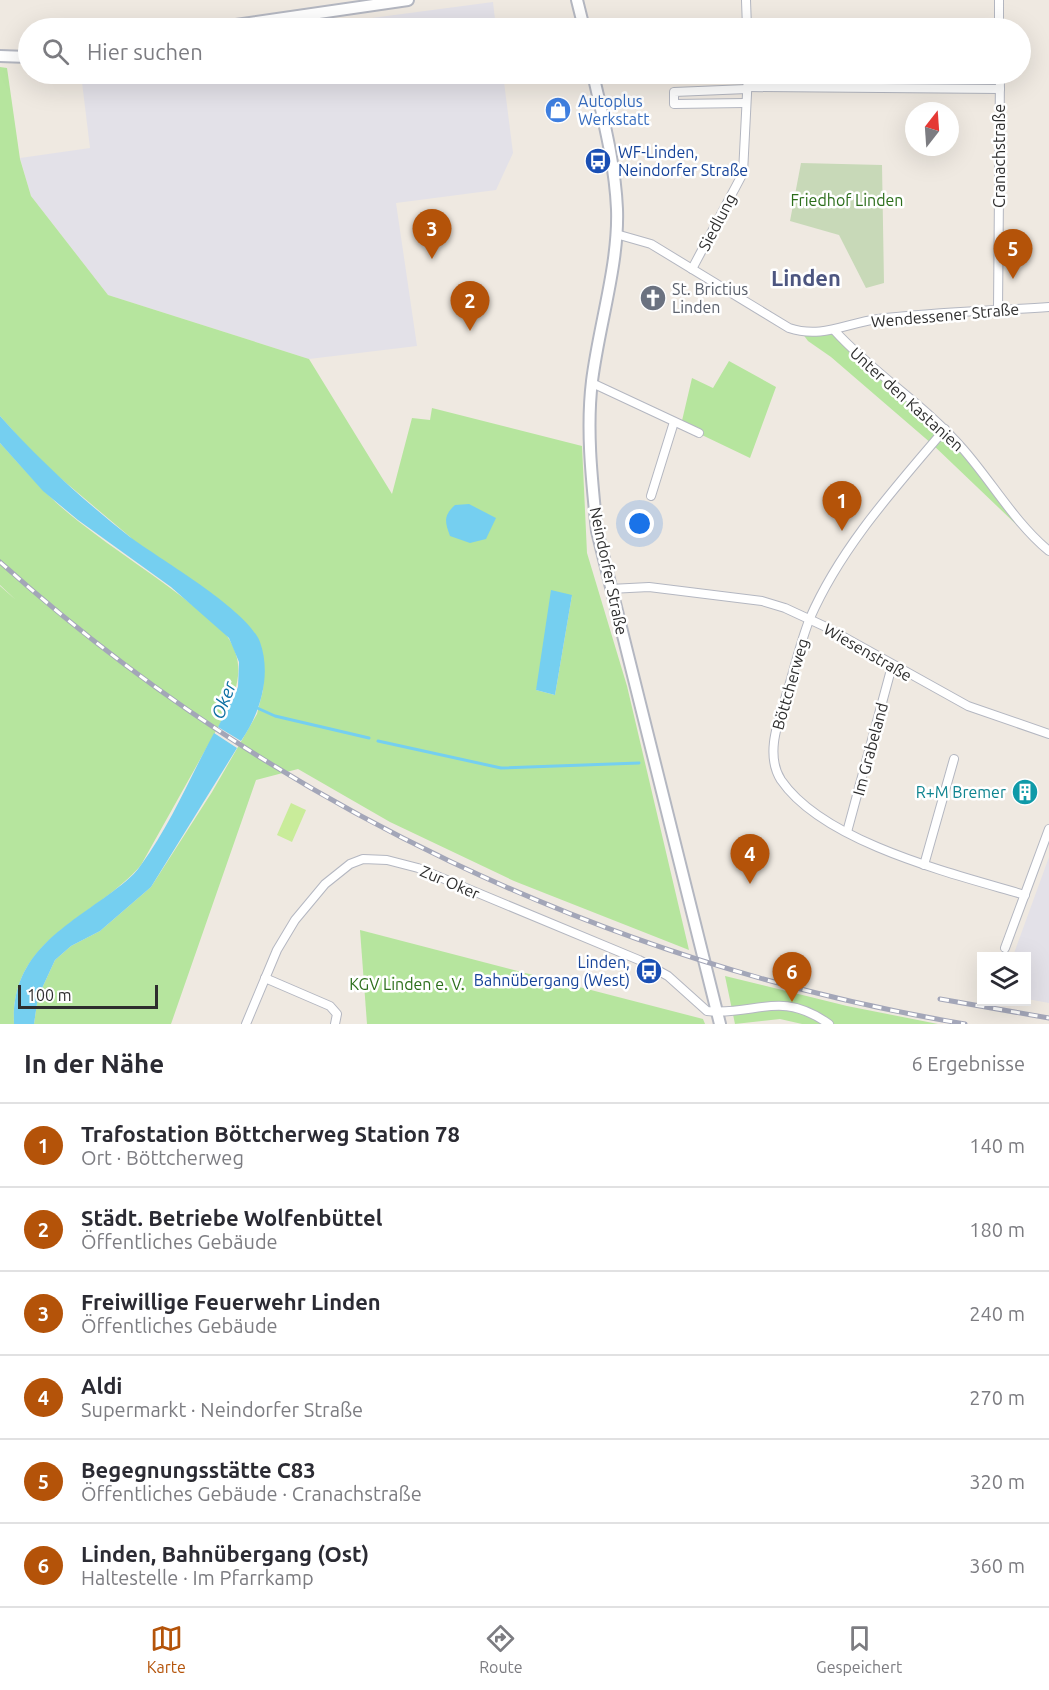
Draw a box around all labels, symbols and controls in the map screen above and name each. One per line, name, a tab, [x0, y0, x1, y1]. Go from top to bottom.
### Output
search box	[18, 18, 1031, 84]
icon: search	[39, 35, 72, 68]
text: Hier suchen	[87, 39, 203, 64]
place label: Autoplus Werkstatt	[578, 92, 650, 128]
shop icon: Autoplus Werkstatt	[543, 95, 573, 125]
north arrow	[905, 102, 959, 156]
street label: Cranachstraße	[990, 104, 1008, 208]
place label: WF-Linden, Neindorfer Straße	[618, 143, 748, 179]
bus stop icon: WF-Linden, Neindorfer Straße	[583, 146, 613, 176]
street label: Siedlung	[694, 190, 740, 254]
park label: Friedhof Linden	[790, 191, 904, 209]
pin: 3	[412, 210, 452, 259]
pin: 5	[994, 230, 1032, 279]
district label: Linden	[771, 265, 841, 290]
place label: St. Brictius Linden	[672, 280, 748, 316]
pin: 2	[450, 282, 490, 331]
church icon: St. Brictius Linden	[638, 283, 668, 313]
street label: Wendessener Straße	[870, 300, 1020, 330]
street label: Unter den Kastanien	[847, 343, 967, 455]
pin: 1	[822, 482, 862, 531]
street label: Neindorfer Straße	[587, 505, 631, 637]
your location	[625, 509, 654, 538]
street label: Wiesenstraße	[821, 620, 915, 684]
street label: Böttcherweg	[768, 636, 812, 732]
water label: Oker	[207, 677, 240, 722]
street label: Im Grabeland	[849, 701, 891, 797]
building icon: R+M Bremer	[1010, 777, 1040, 807]
place label: R+M Bremer	[916, 783, 1006, 801]
pin: 4	[730, 834, 770, 884]
street label: Zur Oker	[418, 861, 482, 903]
pin: 6	[772, 952, 812, 1002]
map controls	[977, 952, 1031, 1006]
button: layers	[977, 952, 1031, 1006]
place label: Linden, Bahnübergang (West)	[474, 953, 630, 990]
bus stop icon: Linden, Bahnübergang (West)	[634, 956, 664, 986]
park label: KGV Linden e. V.	[349, 975, 465, 993]
scale bar	[18, 982, 158, 1010]
text: 100 m	[27, 986, 72, 1004]
text: In der Nähe	[24, 1049, 164, 1078]
text: 6 Ergebnisse	[911, 1052, 1025, 1075]
text: Trafostation Böttcherweg Station 78	[81, 1121, 460, 1146]
text: 1	[38, 1134, 49, 1157]
text: 140 m	[969, 1134, 1025, 1157]
text: Ort · Böttcherweg	[81, 1146, 244, 1169]
text: Städt. Betriebe Wolfenbüttel	[81, 1205, 382, 1230]
text: 2	[38, 1218, 49, 1241]
text: 180 m	[969, 1218, 1025, 1241]
text: Öffentliches Gebäude	[81, 1230, 278, 1253]
text: Freiwillige Feuerwehr Linden	[81, 1289, 381, 1314]
text: 3	[38, 1302, 49, 1325]
text: 240 m	[969, 1302, 1025, 1325]
text: Öffentliches Gebäude	[81, 1314, 278, 1337]
text: Aldi	[81, 1373, 122, 1398]
text: 4	[38, 1386, 49, 1409]
text: 270 m	[969, 1386, 1025, 1409]
text: Supermarkt · Neindorfer Straße	[81, 1398, 363, 1421]
text: Begegnungsstätte C83	[81, 1457, 316, 1482]
text: 5	[38, 1470, 49, 1493]
text: 320 m	[969, 1470, 1025, 1493]
text: Öffentliches Gebäude · Cranachstraße	[81, 1482, 422, 1505]
text: Linden, Bahnübergang (Ost)	[81, 1541, 369, 1566]
text: 6	[38, 1554, 49, 1577]
text: 360 m	[969, 1554, 1025, 1577]
text: Haltestelle · Im Pfarrkamp	[81, 1566, 314, 1589]
tab: Karte	[147, 1622, 186, 1676]
tab: Route	[479, 1622, 523, 1676]
tab: Gespeichert	[816, 1622, 902, 1676]

